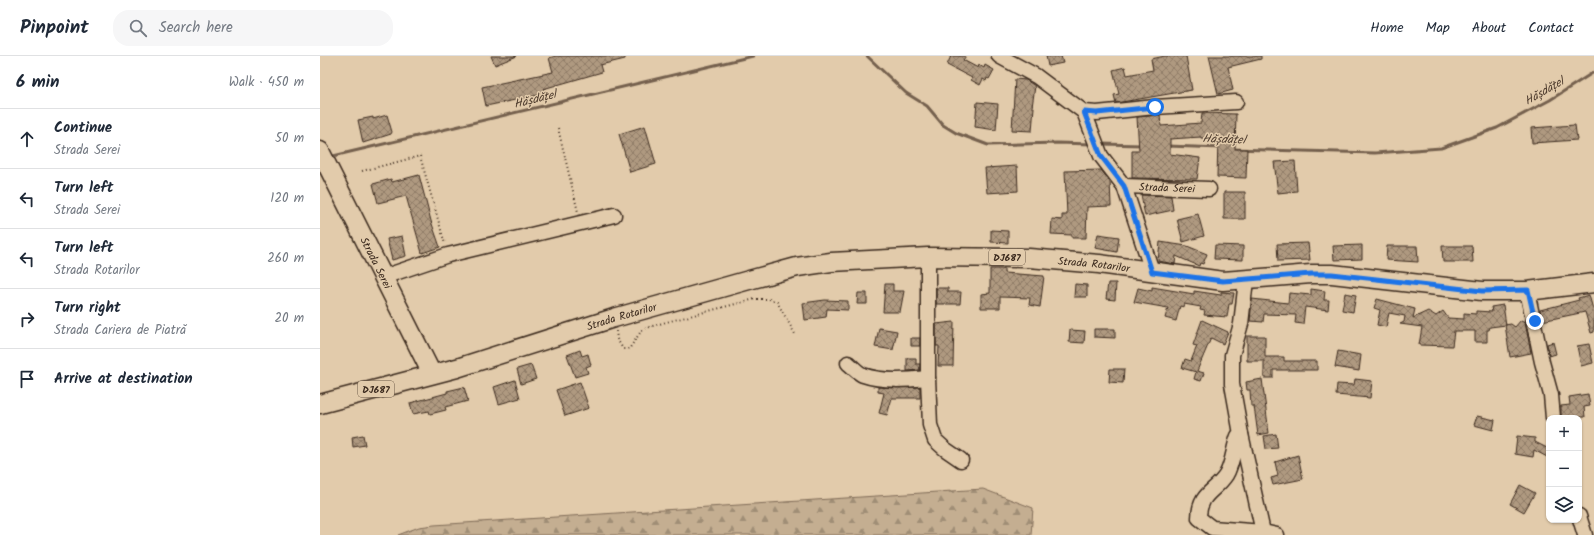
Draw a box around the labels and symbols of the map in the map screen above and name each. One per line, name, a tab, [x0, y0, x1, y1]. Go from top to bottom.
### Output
water label: Hășdățel	[1521, 71, 1569, 110]
water label: Hășdățel	[512, 85, 560, 114]
route start	[1146, 98, 1164, 116]
water label: Hășdățel	[1202, 129, 1248, 150]
street label: Strada Serei	[1139, 179, 1196, 199]
street label: Strada Serei	[355, 234, 396, 293]
road number: DJ687	[989, 249, 1025, 265]
street label: Strada Rotarilor	[1057, 252, 1132, 278]
street label: Strada Rotarilor	[584, 298, 660, 336]
route end	[1526, 312, 1544, 330]
road number: DJ687	[358, 381, 394, 397]

